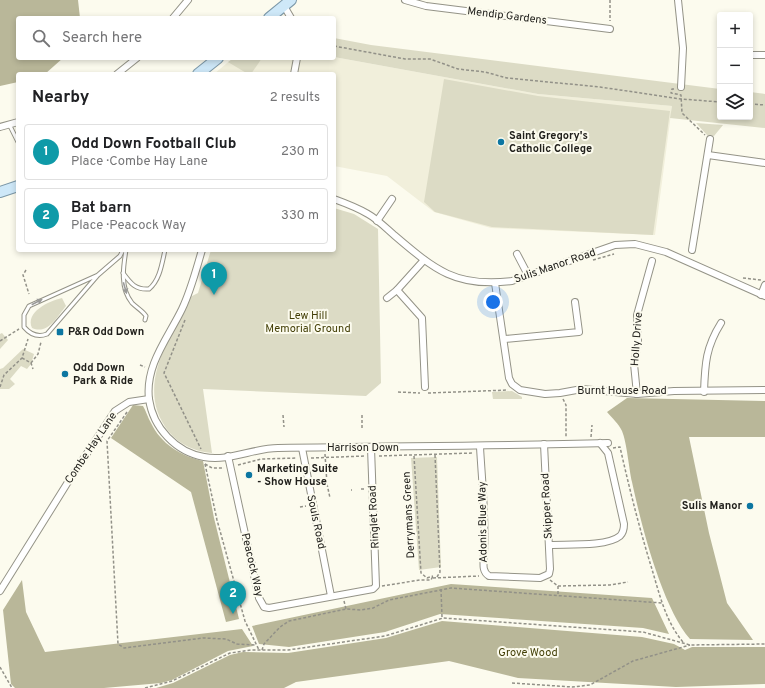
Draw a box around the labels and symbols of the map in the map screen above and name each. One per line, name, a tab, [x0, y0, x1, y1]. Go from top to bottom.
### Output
street label: Mendip Gardens	[466, 4, 548, 28]
place label: Saint Gregory's Catholic College	[509, 129, 592, 156]
marker: Saint Gregory's Catholic College	[496, 137, 506, 147]
street label: Sulis Manor Road	[512, 245, 598, 287]
pin: 1	[201, 262, 227, 295]
one-way arrow	[122, 283, 128, 295]
your location	[483, 292, 503, 312]
one-way arrow	[31, 299, 42, 305]
park label: Lew Hill Memorial Ground	[265, 309, 351, 336]
street label: Holly Drive	[628, 311, 646, 366]
place label: P&R Odd Down	[68, 325, 144, 339]
marker: P&R Odd Down	[55, 327, 65, 337]
place label: Odd Down Park & Ride	[73, 361, 133, 388]
marker: Odd Down Park & Ride	[60, 369, 70, 379]
street label: Burnt House Road	[577, 384, 667, 398]
street label: Combe Hay Lane	[62, 409, 120, 486]
street label: Harrison Down	[327, 441, 399, 455]
place label: Marketing Suite - Show House	[257, 462, 338, 489]
marker: Marketing Suite - Show House	[244, 470, 254, 480]
street label: Derrymans Green	[400, 471, 418, 559]
street label: Skipper Road	[538, 473, 556, 539]
street label: Adonis Blue Way	[475, 481, 491, 563]
street label: Ringlet Road	[365, 485, 383, 549]
street label: Souls Road	[303, 494, 329, 550]
place label: Sulis Manor	[682, 499, 742, 513]
marker: Sulis Manor	[745, 501, 755, 511]
street label: Peacock Way	[238, 532, 266, 598]
pin: 2	[220, 581, 246, 614]
park label: Grove Wood	[498, 646, 558, 660]

